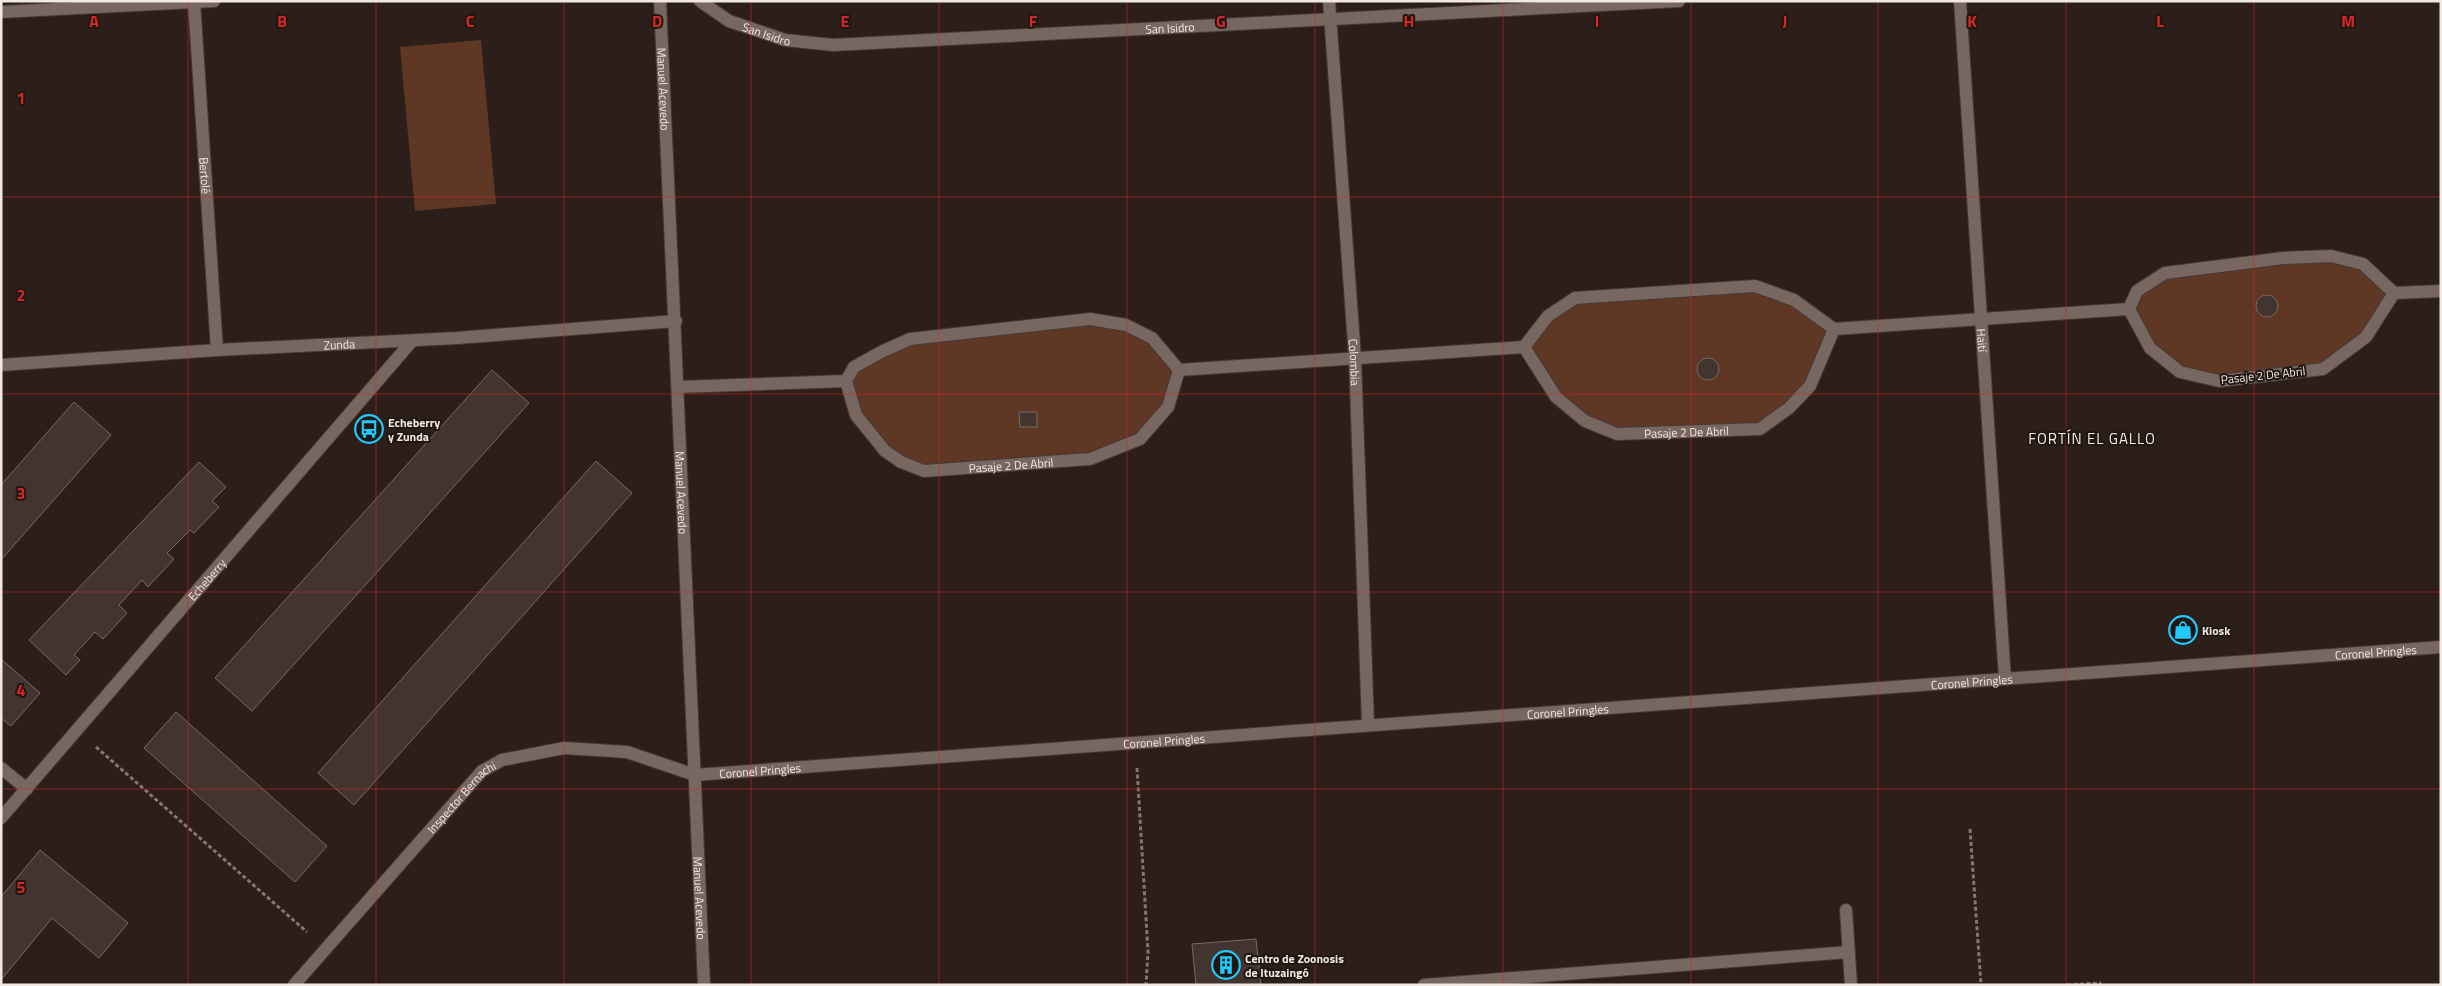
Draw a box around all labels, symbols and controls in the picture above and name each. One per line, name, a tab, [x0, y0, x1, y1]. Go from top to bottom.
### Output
text: A	[89, 9, 99, 33]
text: B	[277, 9, 287, 33]
text: C	[466, 9, 475, 33]
text: D	[652, 9, 662, 33]
text: E	[841, 9, 850, 33]
text: F	[1029, 9, 1038, 33]
text: G	[1216, 9, 1226, 33]
text: H	[1404, 9, 1414, 33]
text: I	[1595, 9, 1599, 33]
text: J	[1783, 9, 1787, 33]
text: K	[1967, 9, 1977, 33]
text: L	[2156, 9, 2164, 33]
text: M	[2341, 9, 2355, 33]
street label: San Isidro	[740, 17, 791, 50]
street label: San Isidro	[1145, 17, 1195, 38]
street label: Manuel Acevedo	[653, 47, 675, 131]
text: 1	[17, 86, 25, 110]
street label: Bertolé	[195, 157, 216, 195]
text: 2	[17, 283, 25, 307]
street label: Haití	[1972, 328, 1993, 354]
street label: Zunda	[323, 334, 356, 354]
street label: Colombia	[1344, 338, 1365, 386]
street label: Pasaje 2 De Abril	[2220, 361, 2306, 389]
place label: Echeberry y Zunda	[388, 413, 440, 446]
bus stop icon: Echeberry y Zunda	[354, 414, 384, 444]
street label: Pasaje 2 De Abril	[1644, 421, 1729, 443]
district label: FORTÍN EL GALLO	[2028, 427, 2156, 450]
street label: Manuel Acevedo	[671, 451, 693, 534]
street label: Pasaje 2 De Abril	[968, 452, 1054, 477]
text: 3	[17, 481, 25, 505]
street label: Echeberry	[183, 554, 231, 605]
shop icon: Kiosk	[2168, 615, 2198, 645]
place label: Kiosk	[2202, 621, 2231, 640]
street label: Coronel Pringles	[2334, 639, 2418, 664]
street label: Coronel Pringles	[1930, 669, 2014, 694]
text: 4	[17, 678, 26, 702]
street label: Coronel Pringles	[1526, 699, 1610, 723]
street label: Coronel Pringles	[1122, 728, 1206, 753]
street label: Inspector Bernachi	[422, 756, 499, 837]
street label: Coronel Pringles	[718, 758, 802, 783]
street label: Manuel Acevedo	[689, 856, 711, 940]
text: 5	[17, 875, 26, 899]
place label: Centro de Zoonosis de Ituzaingó	[1245, 949, 1344, 982]
building icon: Centro de Zoonosis de Ituzaingó	[1211, 950, 1241, 980]

